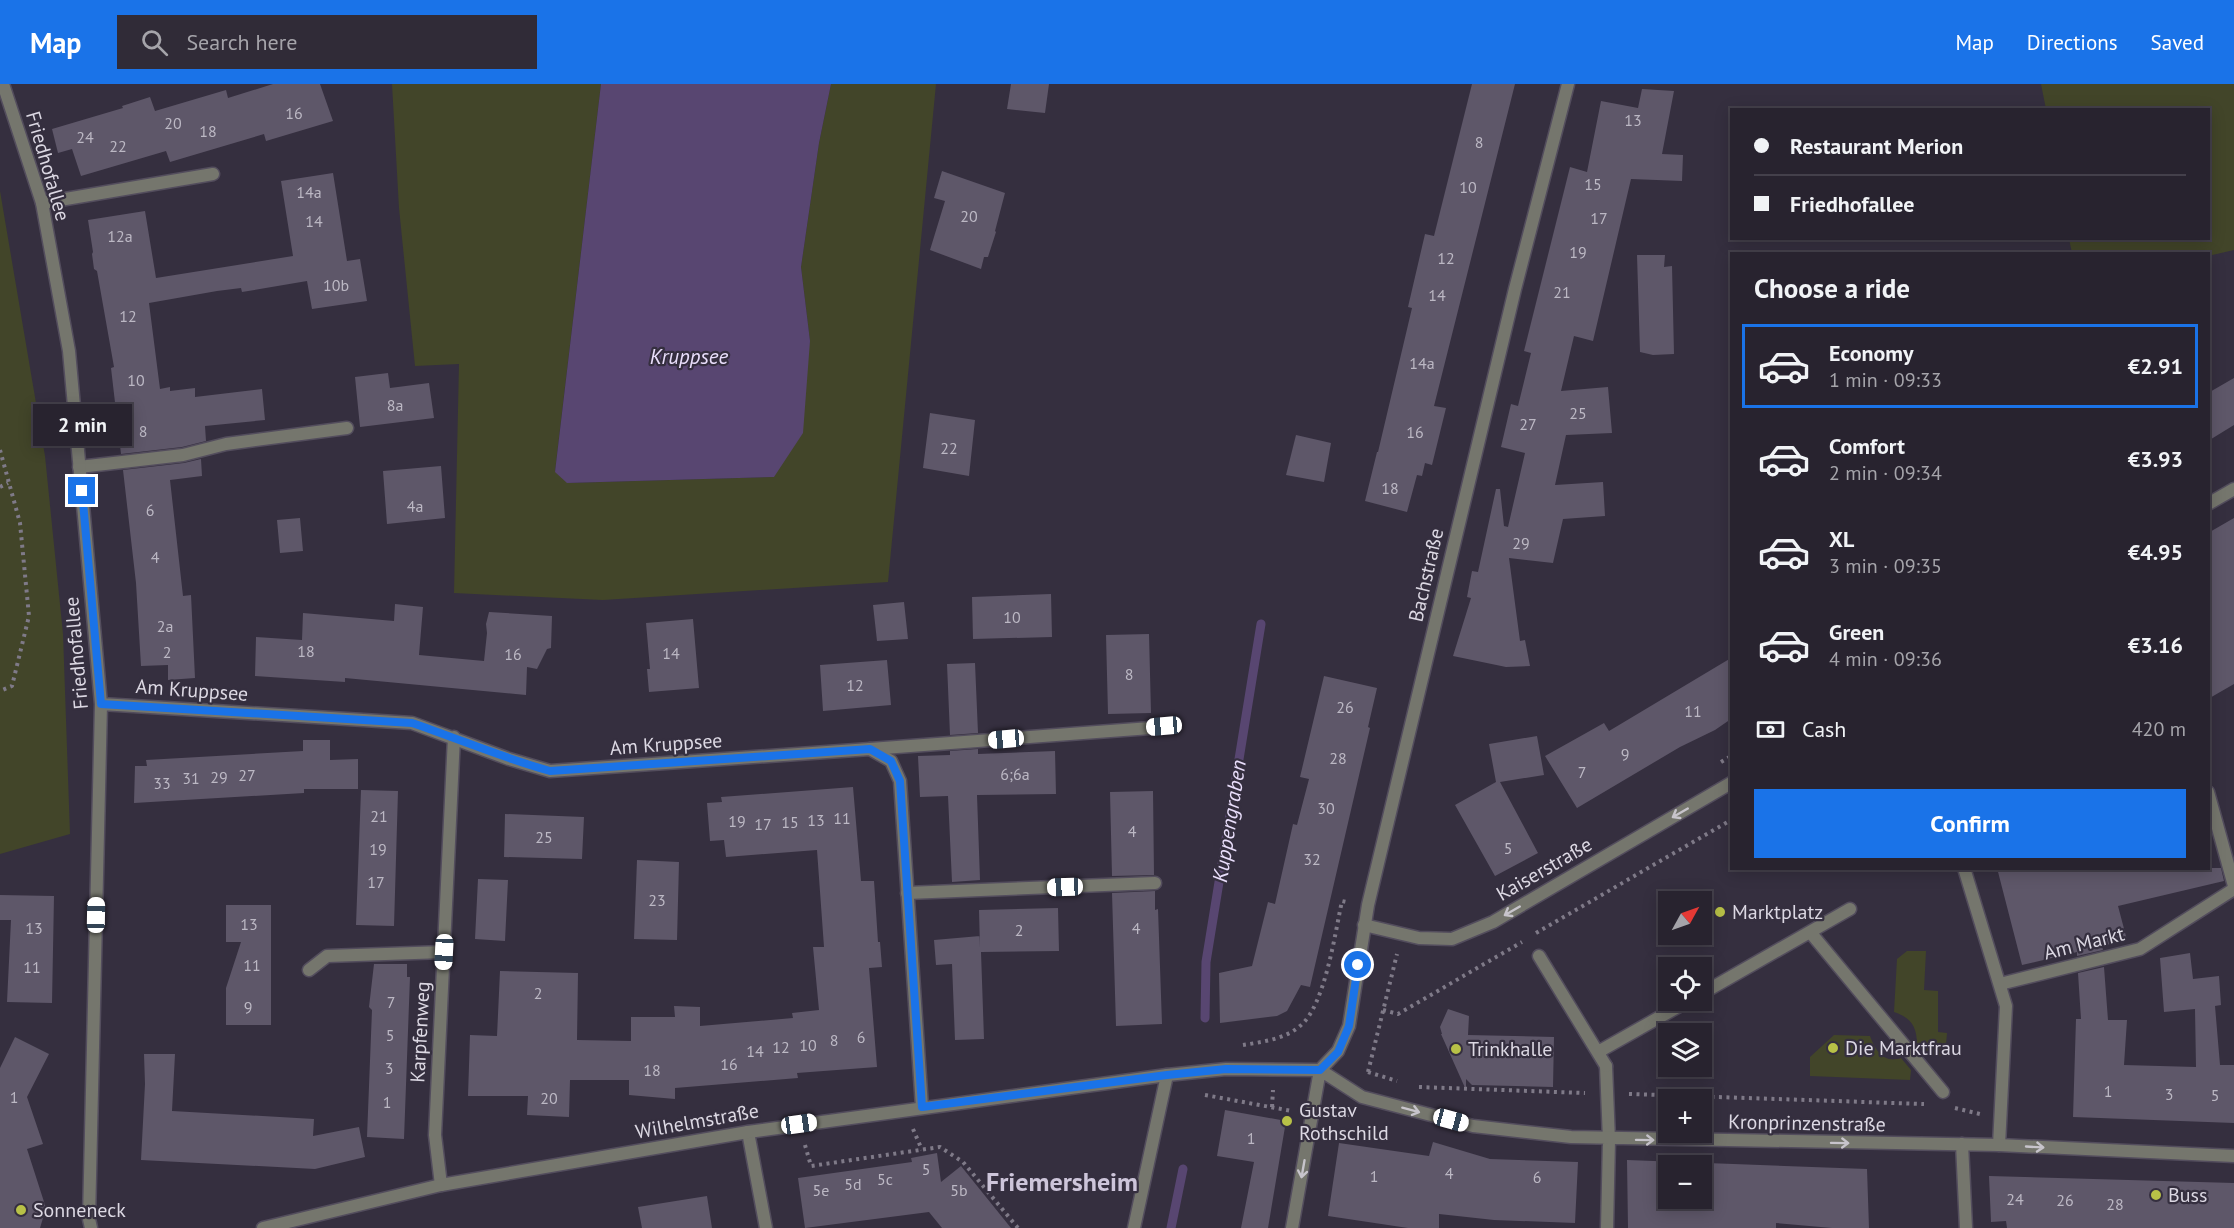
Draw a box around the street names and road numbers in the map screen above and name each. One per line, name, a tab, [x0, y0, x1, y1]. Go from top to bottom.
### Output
street label: Friedhofallee	[20, 108, 76, 224]
street label: Bachstraße	[1403, 526, 1449, 624]
street label: Friedhofallee	[58, 596, 94, 710]
street label: Am Kruppsee	[135, 673, 249, 707]
street label: Am Kruppsee	[609, 727, 723, 761]
street label: Kaiserstraße	[1491, 831, 1597, 907]
street label: Am Markt	[2041, 920, 2127, 966]
street label: Karpfenweg	[404, 981, 436, 1083]
street label: Wilhelmstraße	[633, 1097, 761, 1145]
street label: Kronprinzenstraße	[1728, 1109, 1886, 1137]

